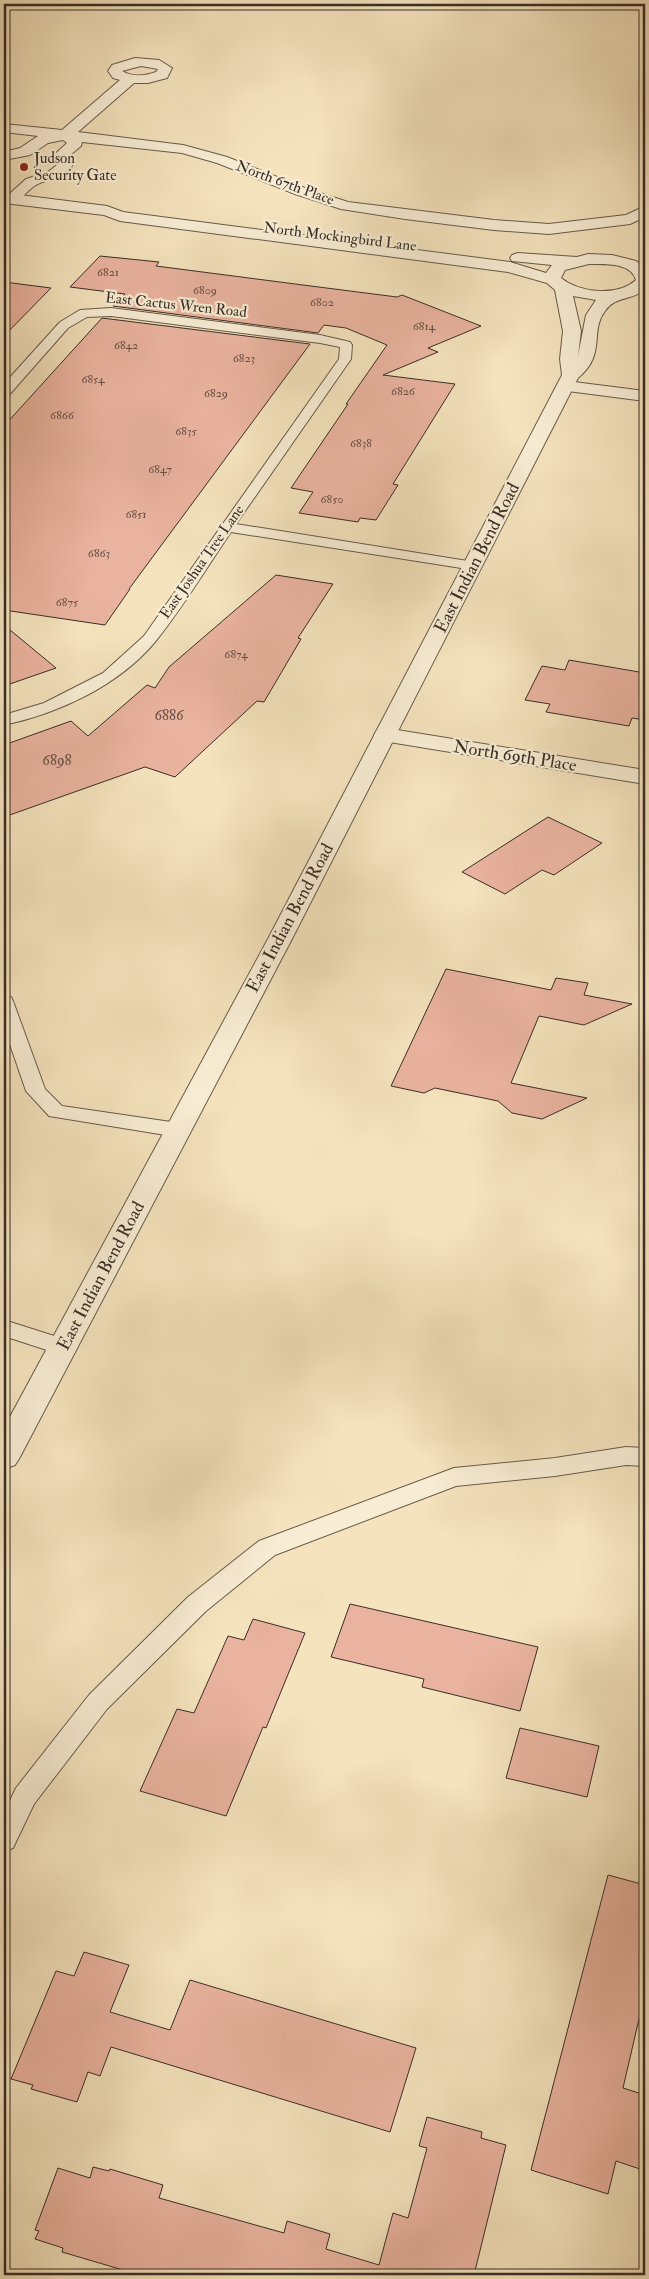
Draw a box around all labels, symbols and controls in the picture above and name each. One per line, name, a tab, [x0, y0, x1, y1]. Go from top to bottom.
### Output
place label: Judson Security Gate	[33, 149, 116, 185]
street label: North 67th Place	[233, 156, 337, 210]
marker: Judson Security Gate	[18, 161, 30, 173]
street label: North Mockingbird Lane	[262, 218, 418, 256]
house number: 6821	[97, 265, 119, 280]
house number: 6809	[193, 283, 217, 298]
street label: East Cactus Wren Road	[104, 288, 248, 322]
house number: 6802	[310, 295, 334, 310]
house number: 6814	[413, 319, 436, 334]
house number: 6842	[114, 338, 138, 353]
house number: 6823	[233, 351, 255, 366]
house number: 6854	[81, 372, 105, 387]
house number: 6826	[391, 384, 416, 399]
house number: 6829	[204, 386, 228, 401]
house number: 6866	[50, 408, 75, 423]
house number: 6835	[175, 424, 198, 439]
house number: 6838	[350, 436, 372, 451]
house number: 6847	[148, 462, 172, 477]
street label: East Indian Bend Road	[429, 479, 525, 637]
house number: 6850	[321, 492, 344, 507]
street label: East Joshua Tree Lane	[156, 501, 249, 623]
house number: 6851	[125, 507, 147, 522]
house number: 6863	[88, 546, 110, 561]
house number: 6875	[56, 595, 79, 610]
house number: 6874	[224, 647, 248, 662]
house number: 6886	[154, 706, 185, 725]
street label: North 69th Place	[452, 735, 579, 777]
house number: 6898	[42, 751, 72, 770]
street label: East Indian Bend Road	[241, 839, 339, 997]
street label: East Indian Bend Road	[52, 1197, 150, 1355]

